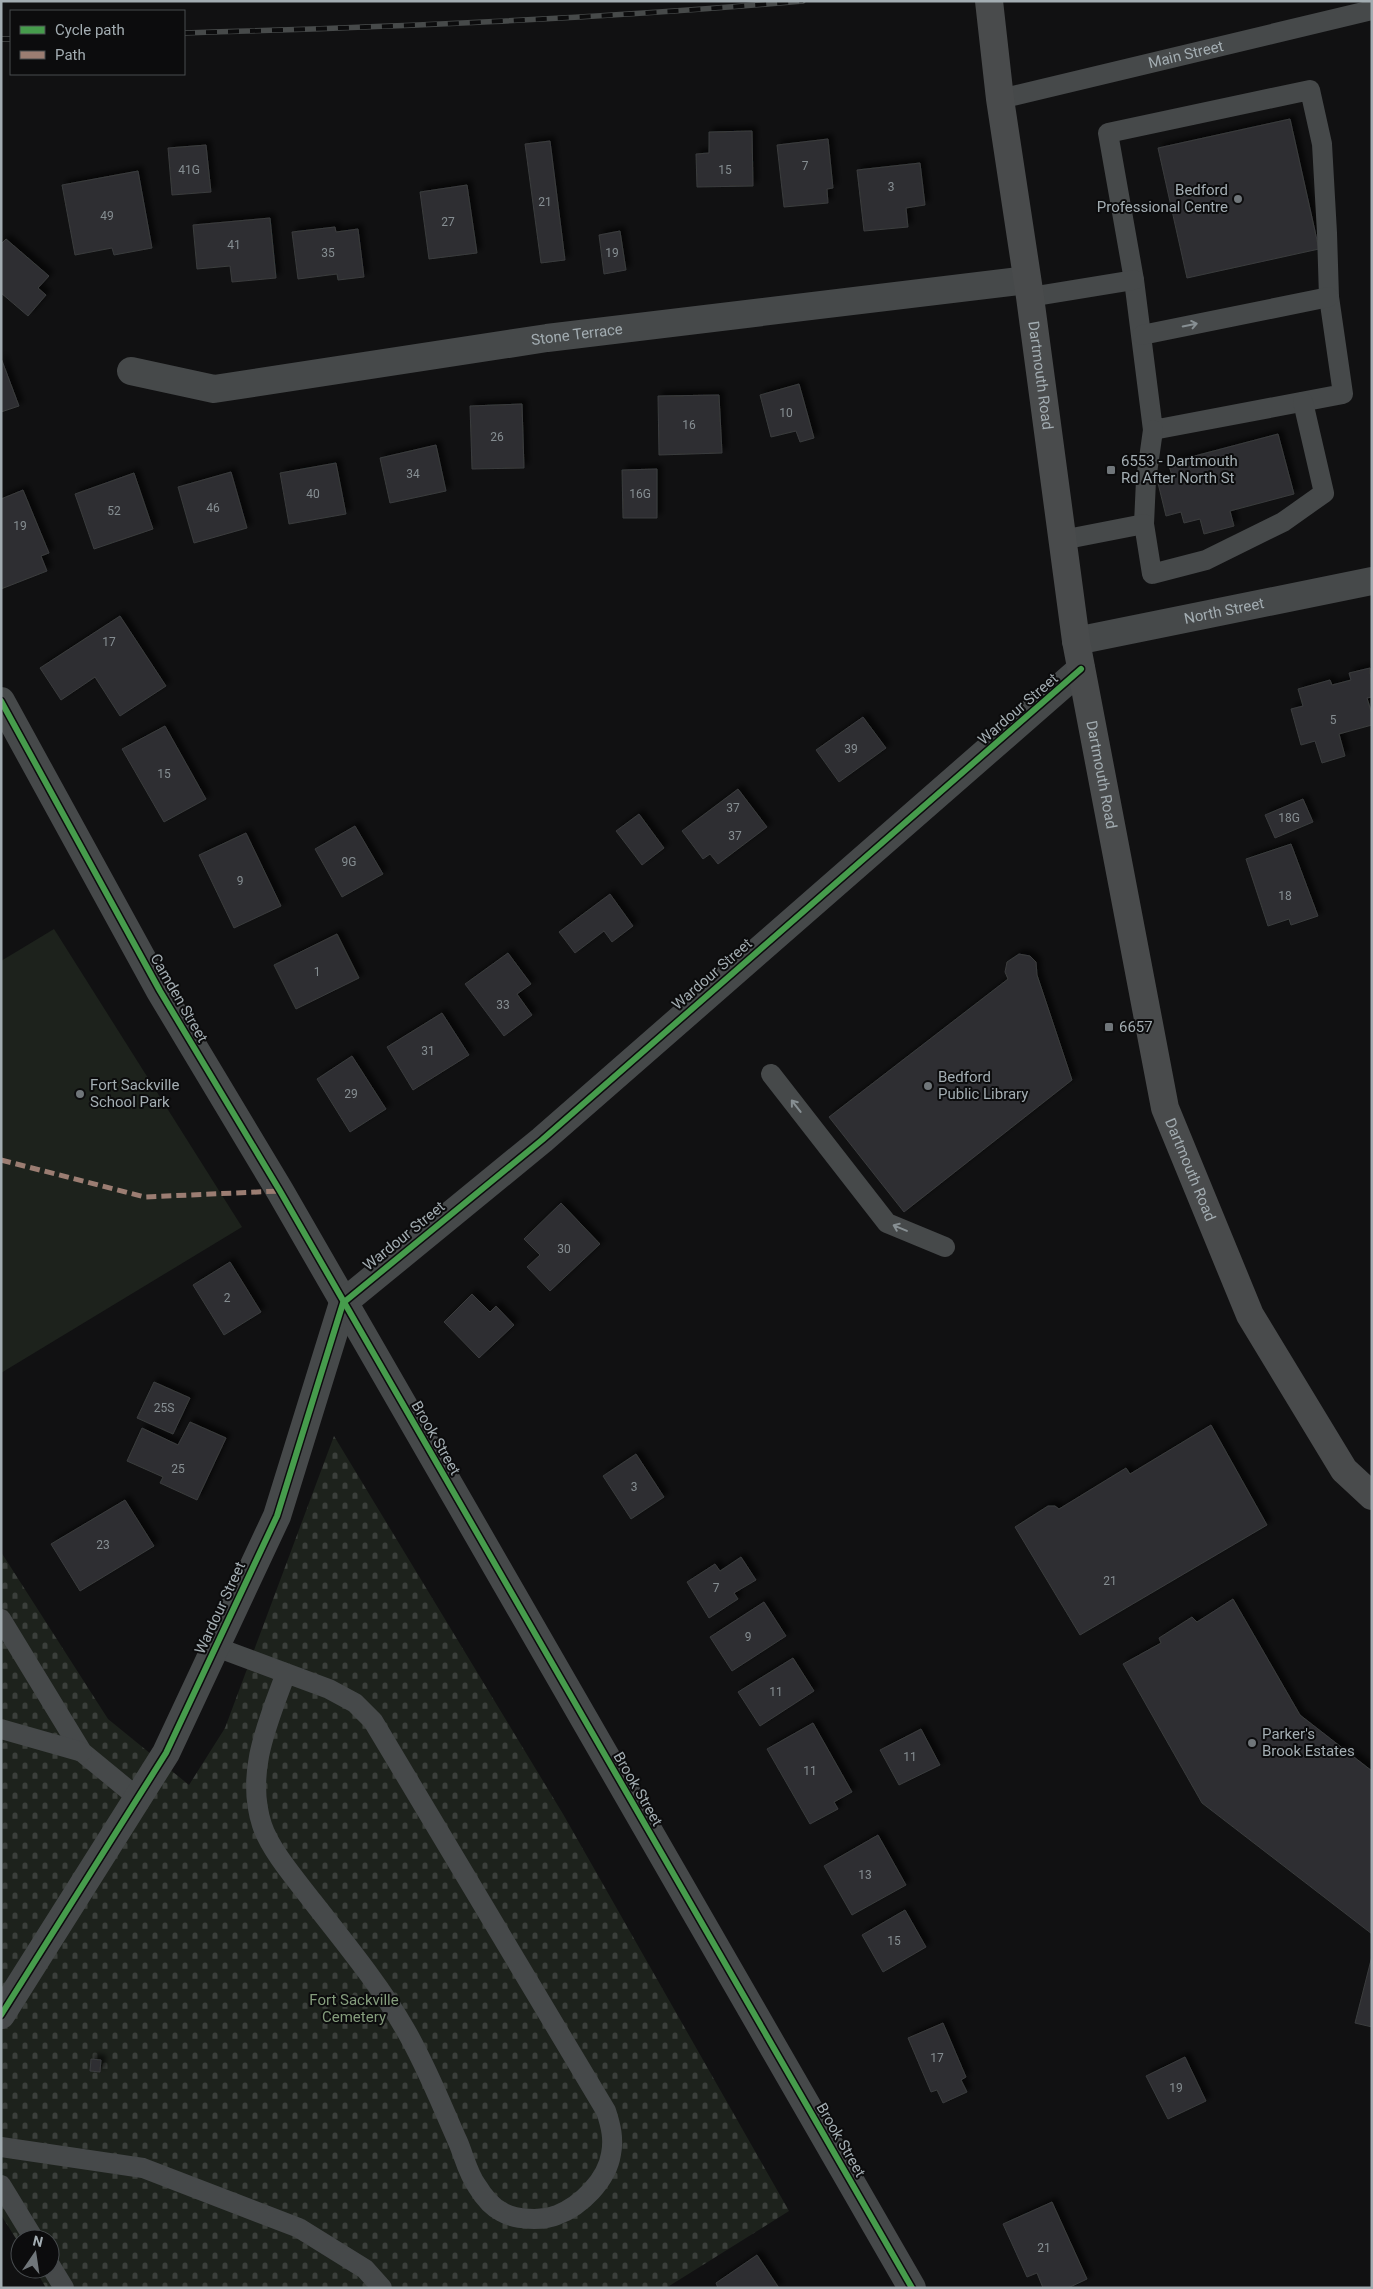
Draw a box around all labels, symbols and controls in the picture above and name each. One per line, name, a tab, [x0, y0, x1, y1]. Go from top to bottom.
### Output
legend	[10, 10, 185, 75]
text: Cycle path	[55, 21, 125, 39]
street label: Main Street	[1146, 37, 1225, 72]
text: Path	[55, 46, 86, 64]
house number: 7	[802, 159, 809, 173]
house number: 41G	[178, 163, 200, 177]
house number: 15	[718, 163, 732, 177]
house number: 3	[888, 180, 894, 194]
place label: Bedford Professional Centre	[1097, 181, 1228, 216]
marker: Bedford Professional Centre	[1232, 193, 1244, 205]
house number: 21	[538, 195, 552, 209]
house number: 49	[100, 209, 114, 223]
house number: 27	[441, 215, 455, 229]
house number: 41	[227, 238, 241, 252]
house number: 35	[321, 246, 335, 260]
house number: 19	[605, 246, 619, 260]
street label: Stone Terrace	[530, 320, 624, 349]
street label: Dartmouth Road	[1024, 320, 1057, 431]
one-way arrow	[1181, 320, 1197, 329]
house number: 10	[779, 406, 793, 420]
house number: 16	[682, 418, 696, 432]
house number: 26	[490, 430, 504, 444]
place label: 6553 - Dartmouth Rd After North St	[1121, 452, 1238, 487]
marker: 6553 - Dartmouth Rd After North St	[1105, 464, 1117, 476]
house number: 34	[406, 467, 420, 481]
house number: 40	[306, 487, 320, 501]
house number: 16G	[629, 487, 651, 501]
house number: 46	[206, 501, 220, 515]
house number: 52	[107, 504, 121, 518]
house number: 19	[13, 519, 27, 533]
street label: North Street	[1182, 594, 1266, 628]
house number: 17	[102, 635, 116, 649]
street label: Wardour Street	[974, 669, 1062, 749]
house number: 5	[1330, 713, 1337, 727]
street label: Dartmouth Road	[1082, 719, 1121, 830]
house number: 39	[844, 742, 858, 756]
house number: 15	[157, 767, 171, 781]
house number: 37	[726, 801, 740, 815]
house number: 18G	[1278, 811, 1300, 825]
house number: 37	[728, 829, 742, 843]
house number: 9G	[342, 855, 356, 869]
house number: 9	[237, 874, 243, 888]
house number: 18	[1278, 889, 1292, 903]
street label: Wardour Street	[668, 934, 756, 1014]
street label: Camden Street	[146, 951, 212, 1045]
house number: 1	[314, 965, 320, 979]
house number: 33	[496, 998, 510, 1012]
place label: 6657	[1119, 1018, 1153, 1036]
marker: 6657	[1103, 1021, 1115, 1033]
house number: 31	[421, 1044, 435, 1058]
place label: Bedford Public Library	[938, 1068, 1028, 1103]
place label: Fort Sackville School Park	[90, 1076, 179, 1111]
marker: Bedford Public Library	[922, 1080, 934, 1092]
house number: 29	[344, 1087, 358, 1101]
marker: Fort Sackville School Park	[74, 1088, 86, 1100]
one-way arrow	[790, 1099, 801, 1112]
street label: Dartmouth Road	[1161, 1115, 1219, 1224]
street label: Wardour Street	[360, 1198, 449, 1274]
one-way arrow	[893, 1223, 908, 1233]
house number: 30	[557, 1242, 571, 1256]
house number: 2	[224, 1291, 231, 1305]
street label: Brook Street	[408, 1398, 464, 1478]
house number: 25S	[154, 1401, 174, 1415]
house number: 25	[171, 1462, 185, 1476]
house number: 3	[631, 1480, 637, 1494]
house number: 23	[96, 1538, 110, 1552]
street label: Wardour Street	[191, 1559, 249, 1657]
house number: 21	[1103, 1574, 1117, 1588]
house number: 7	[713, 1581, 720, 1595]
house number: 9	[745, 1630, 751, 1644]
house number: 11	[769, 1685, 783, 1699]
place label: Parker's Brook Estates	[1262, 1725, 1355, 1760]
marker: Parker's Brook Estates	[1246, 1737, 1258, 1749]
street label: Brook Street	[610, 1749, 666, 1829]
house number: 11	[903, 1750, 917, 1764]
house number: 11	[803, 1764, 817, 1778]
house number: 13	[858, 1868, 872, 1882]
house number: 15	[887, 1934, 901, 1948]
park label: Fort Sackville Cemetery	[309, 1991, 399, 2026]
house number: 17	[930, 2051, 944, 2065]
house number: 19	[1169, 2081, 1183, 2095]
street label: Brook Street	[813, 2100, 869, 2180]
north arrow	[10, 2229, 60, 2279]
text: N	[31, 2232, 45, 2250]
house number: 21	[1037, 2241, 1051, 2255]

